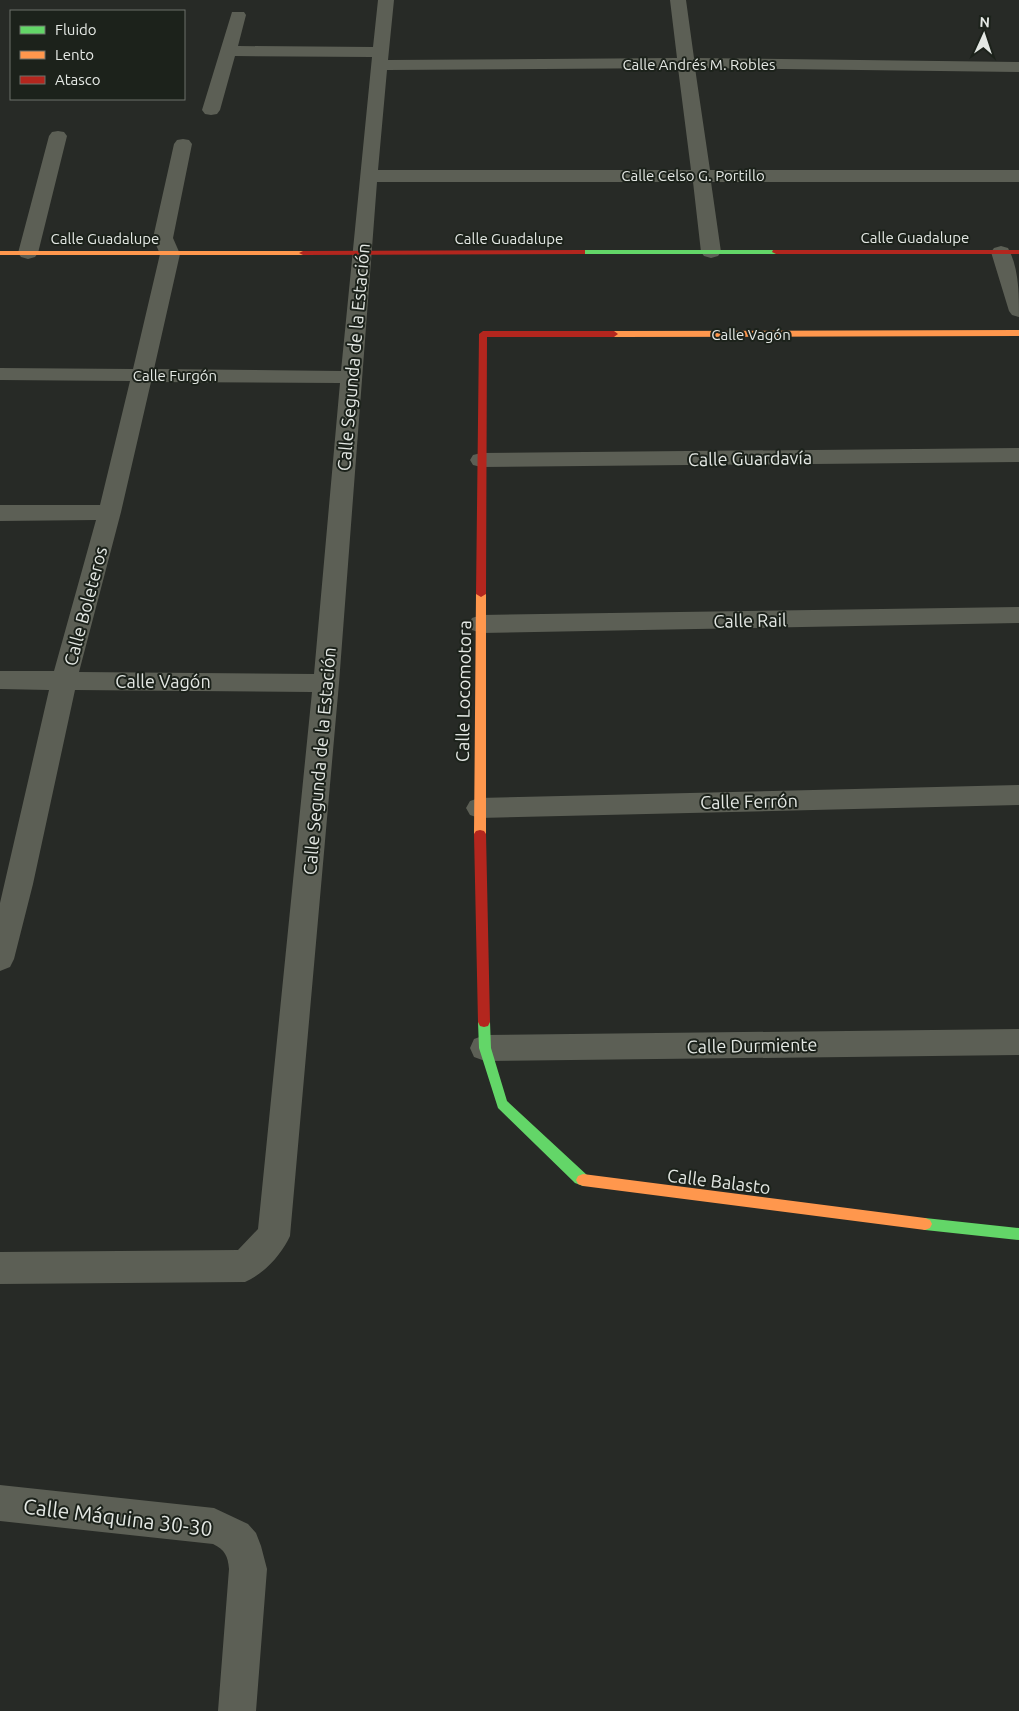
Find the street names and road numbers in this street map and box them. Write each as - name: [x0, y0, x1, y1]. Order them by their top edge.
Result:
- street label: Calle Andrés M. Robles: [622, 56, 776, 73]
- street label: Calle Celso G. Portillo: [621, 167, 765, 184]
- street label: Calle Guadalupe: [861, 229, 969, 246]
- street label: Calle Guadalupe: [51, 230, 159, 247]
- street label: Calle Guadalupe: [455, 230, 563, 247]
- street label: Calle Segunda de la Estación: [333, 242, 373, 472]
- street label: Calle Vagón: [711, 326, 791, 343]
- street label: Calle Furgón: [133, 367, 217, 384]
- street label: Calle Guardavía: [688, 447, 812, 469]
- street label: Calle Boleteros: [59, 544, 111, 668]
- street label: Calle Rail: [713, 609, 787, 631]
- street label: Calle Locomotora: [452, 620, 474, 762]
- street label: Calle Segunda de la Estación: [299, 646, 339, 876]
- street label: Calle Vagón: [115, 671, 211, 691]
- street label: Calle Ferrón: [700, 790, 798, 812]
- street label: Calle Durmiente: [686, 1034, 818, 1056]
- street label: Calle Balasto: [666, 1165, 772, 1197]
- street label: Calle Máquina 30-30: [22, 1493, 214, 1541]

